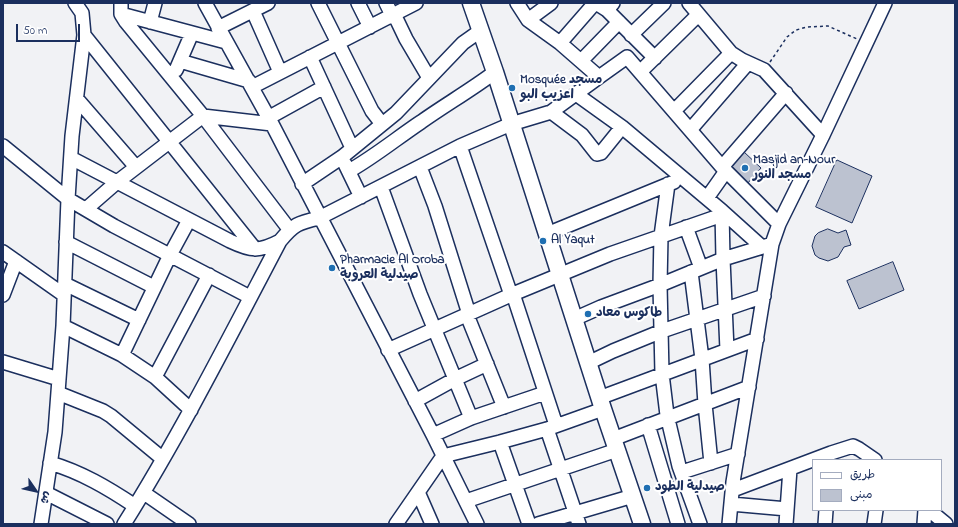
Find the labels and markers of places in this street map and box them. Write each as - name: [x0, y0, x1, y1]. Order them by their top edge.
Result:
- place label: Mosquée مسجد اعزيب البو: [520, 73, 602, 104]
- marker: Mosquée مسجد اعزيب البو: [507, 83, 517, 93]
- place label: Masjid an-Nour مسجد النور: [753, 153, 835, 184]
- marker: Masjid an-Nour مسجد النور: [740, 163, 750, 173]
- place label: Al Yaqut: [551, 233, 595, 249]
- marker: Al Yaqut: [538, 236, 548, 246]
- place label: Pharmacie Al Oroba صيدلية العروبة: [340, 253, 445, 284]
- marker: Pharmacie Al Oroba صيدلية العروبة: [327, 263, 337, 273]
- place label: طاكوس معاد: [596, 306, 662, 322]
- marker: طاكوس معاد: [583, 309, 593, 319]
- place label: صيدلية الطود: [655, 480, 725, 496]
- marker: صيدلية الطود: [642, 483, 652, 493]

